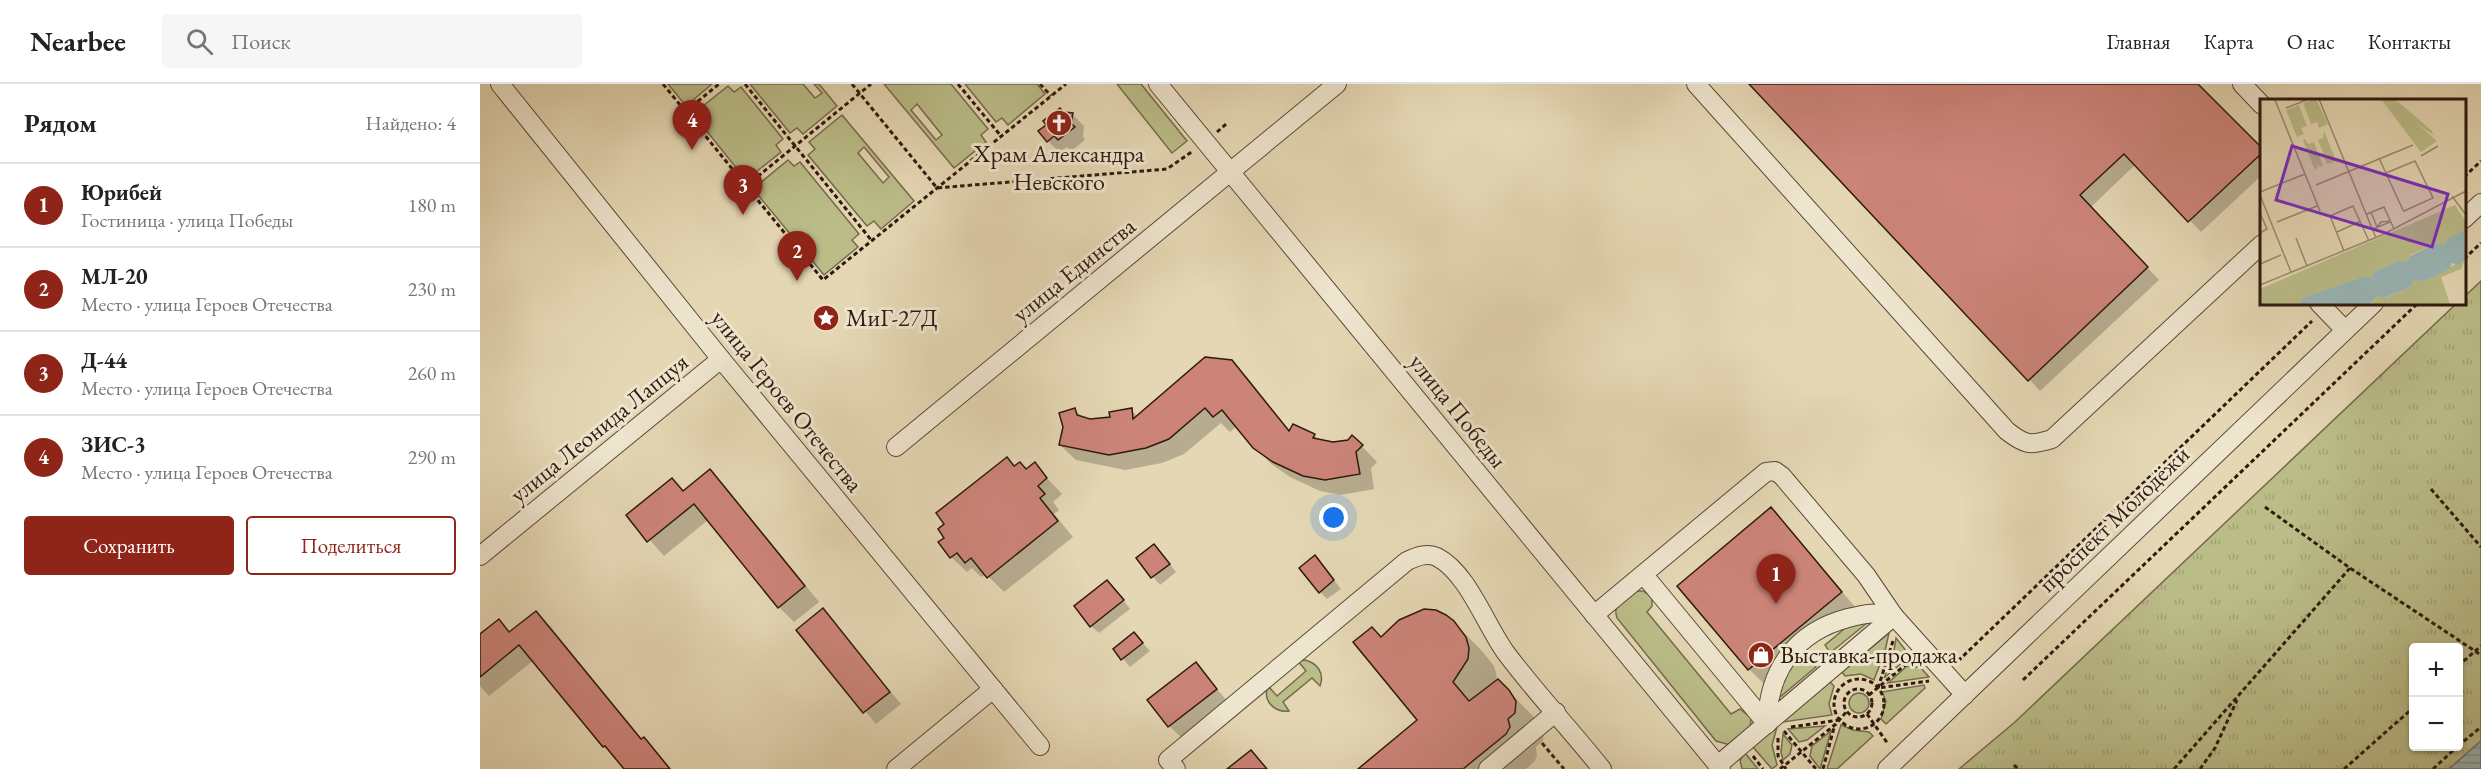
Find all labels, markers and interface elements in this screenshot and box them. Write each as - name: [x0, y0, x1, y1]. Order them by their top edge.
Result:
- search box: [162, 14, 582, 68]
- text: Nearbee: [30, 23, 126, 59]
- icon: search: [183, 25, 216, 58]
- text: Поиск: [231, 27, 291, 56]
- text: Главная: [2106, 28, 2170, 55]
- text: Карта: [2203, 28, 2254, 55]
- text: О нас: [2287, 28, 2335, 55]
- text: Контакты: [2368, 28, 2451, 55]
- inset map: [2260, 99, 2466, 304]
- pin: 4: [672, 100, 712, 150]
- text: Рядом: [24, 106, 97, 140]
- church icon: Храм Александра Невского: [1044, 108, 1074, 138]
- text: Найдено: 4: [365, 110, 456, 136]
- place label: Храм Александра Невского: [973, 138, 1145, 197]
- pin: 3: [724, 166, 762, 215]
- text: Юрибей: [81, 178, 162, 207]
- text: 1: [38, 192, 49, 218]
- text: 180 m: [408, 192, 456, 218]
- text: Гостиница · улица Победы: [81, 207, 293, 233]
- street label: улица Единства: [1006, 210, 1142, 329]
- pin: 2: [778, 232, 816, 281]
- text: МЛ-20: [81, 262, 148, 291]
- text: 2: [38, 276, 49, 302]
- text: 230 m: [408, 276, 456, 302]
- text: Место · улица Героев Отечества: [81, 291, 333, 317]
- place label: МиГ-27Д: [846, 302, 938, 333]
- street label: улица Героев Отечества: [704, 303, 871, 499]
- place icon: МиГ-27Д: [811, 303, 841, 333]
- text: Д-44: [81, 346, 127, 375]
- street label: улица Леонида Лапцуя: [503, 346, 694, 509]
- street label: улица Победы: [1403, 347, 1514, 475]
- text: 3: [38, 360, 49, 386]
- text: 260 m: [408, 360, 456, 386]
- text: Место · улица Героев Отечества: [81, 375, 333, 401]
- text: ЗИС-3: [81, 430, 146, 459]
- street label: проспект Молодёжи: [2032, 438, 2196, 599]
- text: 4: [38, 444, 49, 470]
- text: 290 m: [408, 444, 456, 470]
- text: Место · улица Героев Отечества: [81, 459, 333, 485]
- your location: [1319, 503, 1348, 532]
- button: Сохранить: [24, 516, 234, 575]
- button: Поделиться: [246, 516, 456, 575]
- pin: 1: [1756, 554, 1796, 604]
- place label: Выставка-продажа: [1780, 639, 1958, 670]
- shop icon: Выставка-продажа: [1746, 640, 1776, 670]
- map controls: [2409, 643, 2463, 751]
- button: +: [2409, 643, 2463, 697]
- button: −: [2409, 697, 2463, 751]

